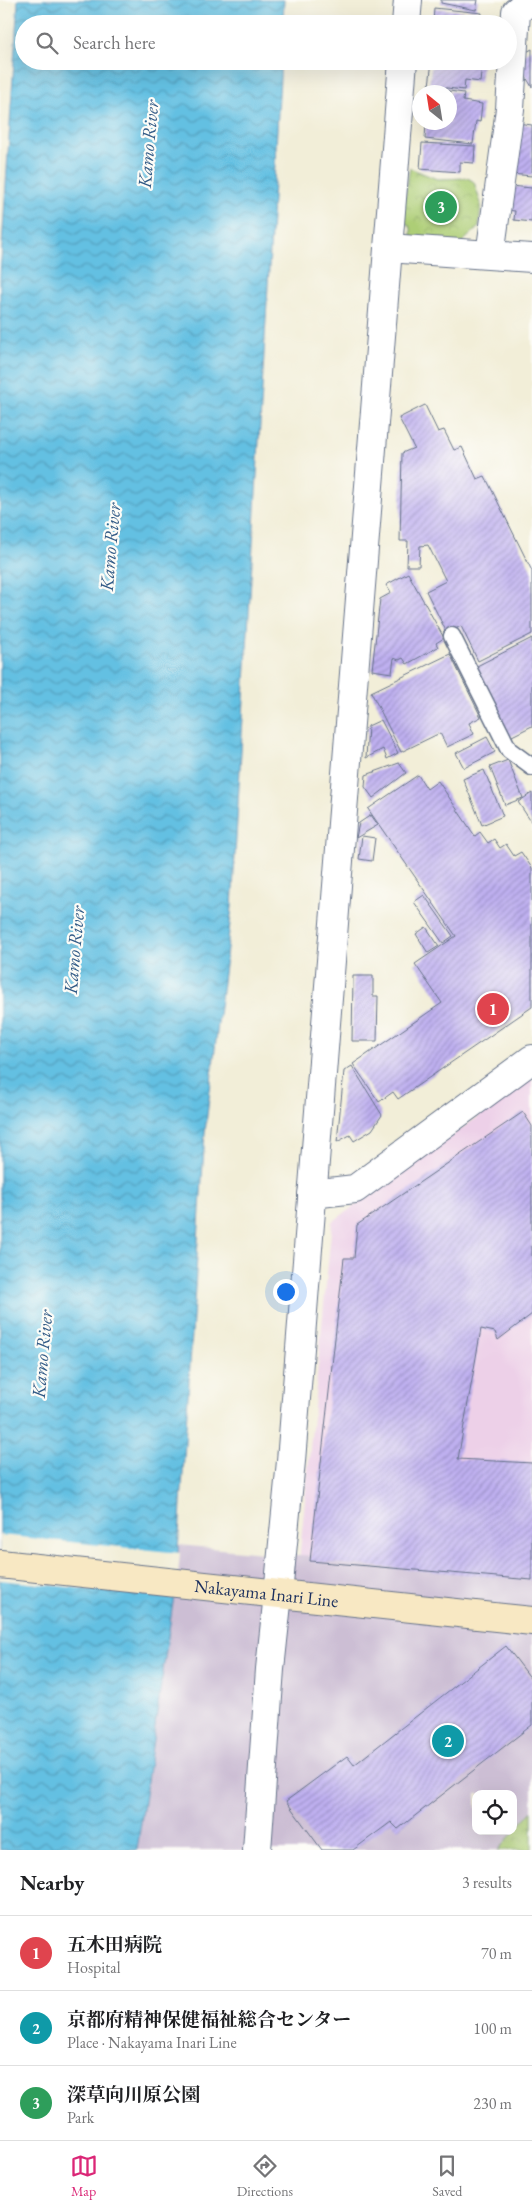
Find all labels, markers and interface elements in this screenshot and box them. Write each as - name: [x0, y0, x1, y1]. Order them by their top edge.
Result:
- search box: [15, 15, 517, 70]
- icon: search: [33, 29, 61, 57]
- text: Search here: [73, 30, 155, 55]
- north arrow: [412, 85, 457, 130]
- water label: Kamo River: [132, 98, 164, 190]
- pin: 3: [425, 188, 457, 226]
- water label: Kamo River: [94, 501, 126, 593]
- water label: Kamo River: [58, 904, 90, 996]
- pin: 1: [477, 990, 509, 1028]
- your location: [273, 1279, 299, 1305]
- water label: Kamo River: [26, 1308, 58, 1400]
- street label: Nakayama Inari Line: [193, 1573, 340, 1612]
- pin: 2: [432, 1722, 464, 1760]
- map controls: [472, 1790, 517, 1835]
- button: locate: [472, 1790, 517, 1835]
- text: Nearby: [20, 1869, 84, 1896]
- text: 3 results: [462, 1872, 512, 1893]
- text: 五木田病院: [67, 1932, 162, 1957]
- text: 1: [32, 1943, 40, 1964]
- text: 70 m: [481, 1943, 512, 1964]
- text: Hospital: [67, 1957, 121, 1978]
- text: 京都府精神保健福祉総合センター: [67, 2007, 351, 2032]
- text: 2: [32, 2018, 40, 2039]
- text: 100 m: [473, 2018, 512, 2039]
- text: Place · Nakayama Inari Line: [67, 2032, 237, 2053]
- text: 深草向川原公園: [67, 2082, 200, 2107]
- text: 3: [32, 2093, 40, 2114]
- text: 230 m: [473, 2093, 512, 2114]
- text: Park: [67, 2107, 94, 2128]
- tab: Map: [70, 2152, 98, 2200]
- tab: Directions: [237, 2152, 293, 2200]
- tab: Saved: [432, 2152, 462, 2200]

